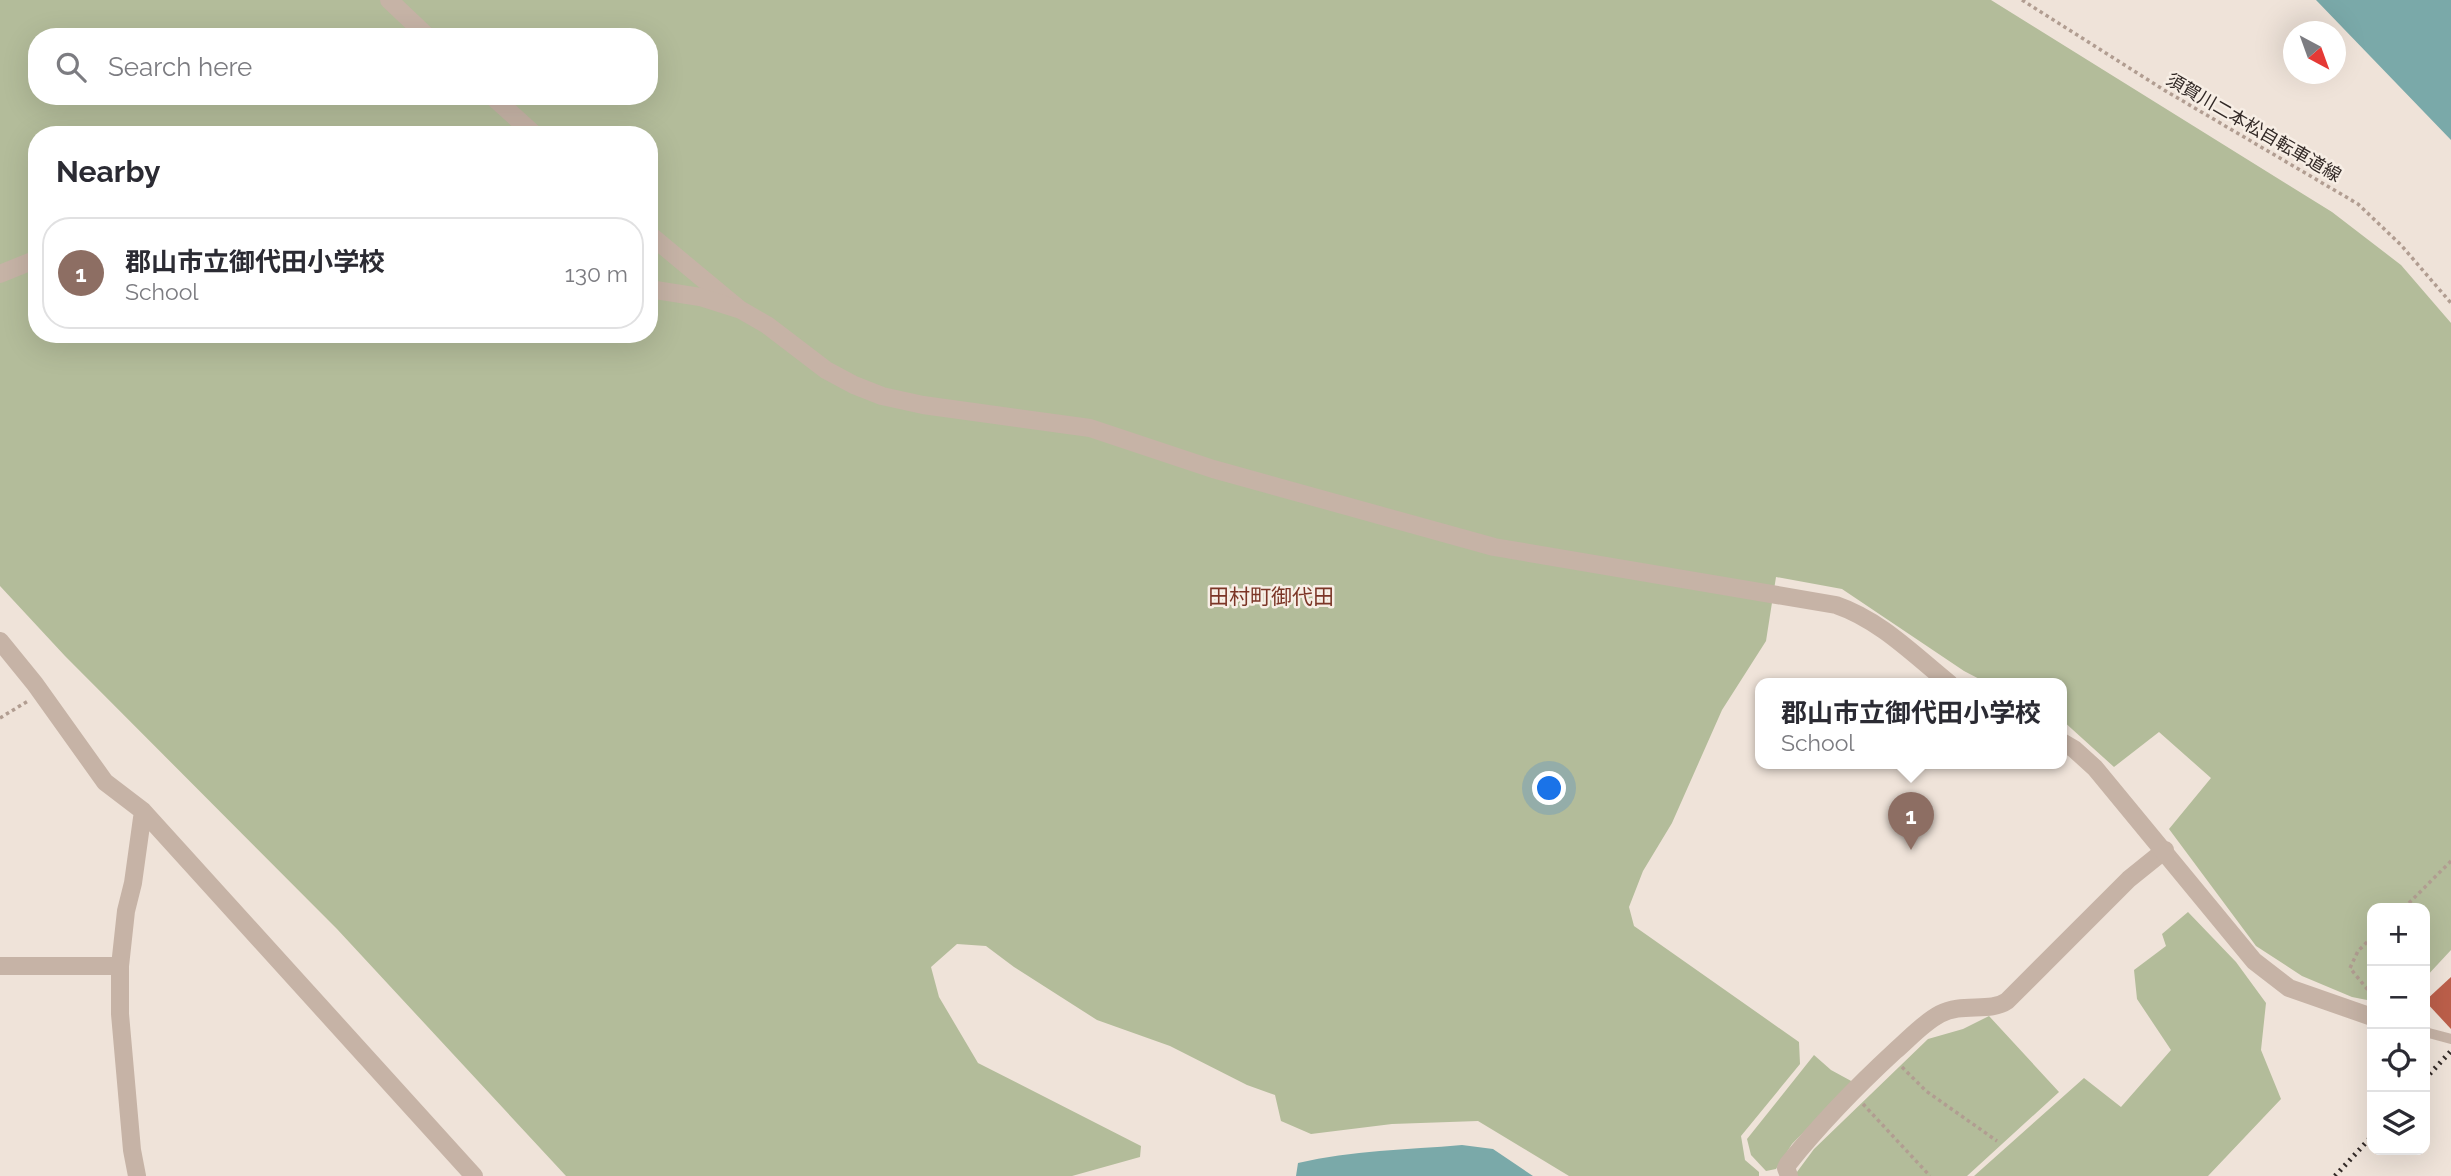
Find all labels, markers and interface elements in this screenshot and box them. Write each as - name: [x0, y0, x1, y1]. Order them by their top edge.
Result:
- north arrow: [2283, 21, 2346, 84]
- search box: [28, 28, 658, 105]
- icon: search: [52, 48, 90, 86]
- text: Search here: [108, 52, 252, 82]
- street label: 須賀川二本松自転車道線: [2163, 68, 2345, 186]
- text: Nearby: [56, 154, 160, 189]
- text: 郡山市立御代田小学校: [125, 247, 385, 277]
- text: 1: [75, 260, 87, 287]
- text: 130 m: [565, 260, 628, 287]
- text: School: [125, 278, 199, 305]
- district label: 田村町御代田: [1208, 584, 1334, 609]
- popup: [1755, 678, 2067, 769]
- text: 郡山市立御代田小学校: [1781, 698, 2041, 728]
- text: School: [1781, 729, 1855, 756]
- your location: [1532, 771, 1566, 805]
- pin: 1: [1888, 792, 1934, 850]
- map controls: [2367, 903, 2430, 1155]
- button: +: [2367, 903, 2430, 966]
- button: −: [2367, 966, 2430, 1029]
- button: locate: [2367, 1029, 2430, 1092]
- button: layers: [2367, 1092, 2430, 1155]

